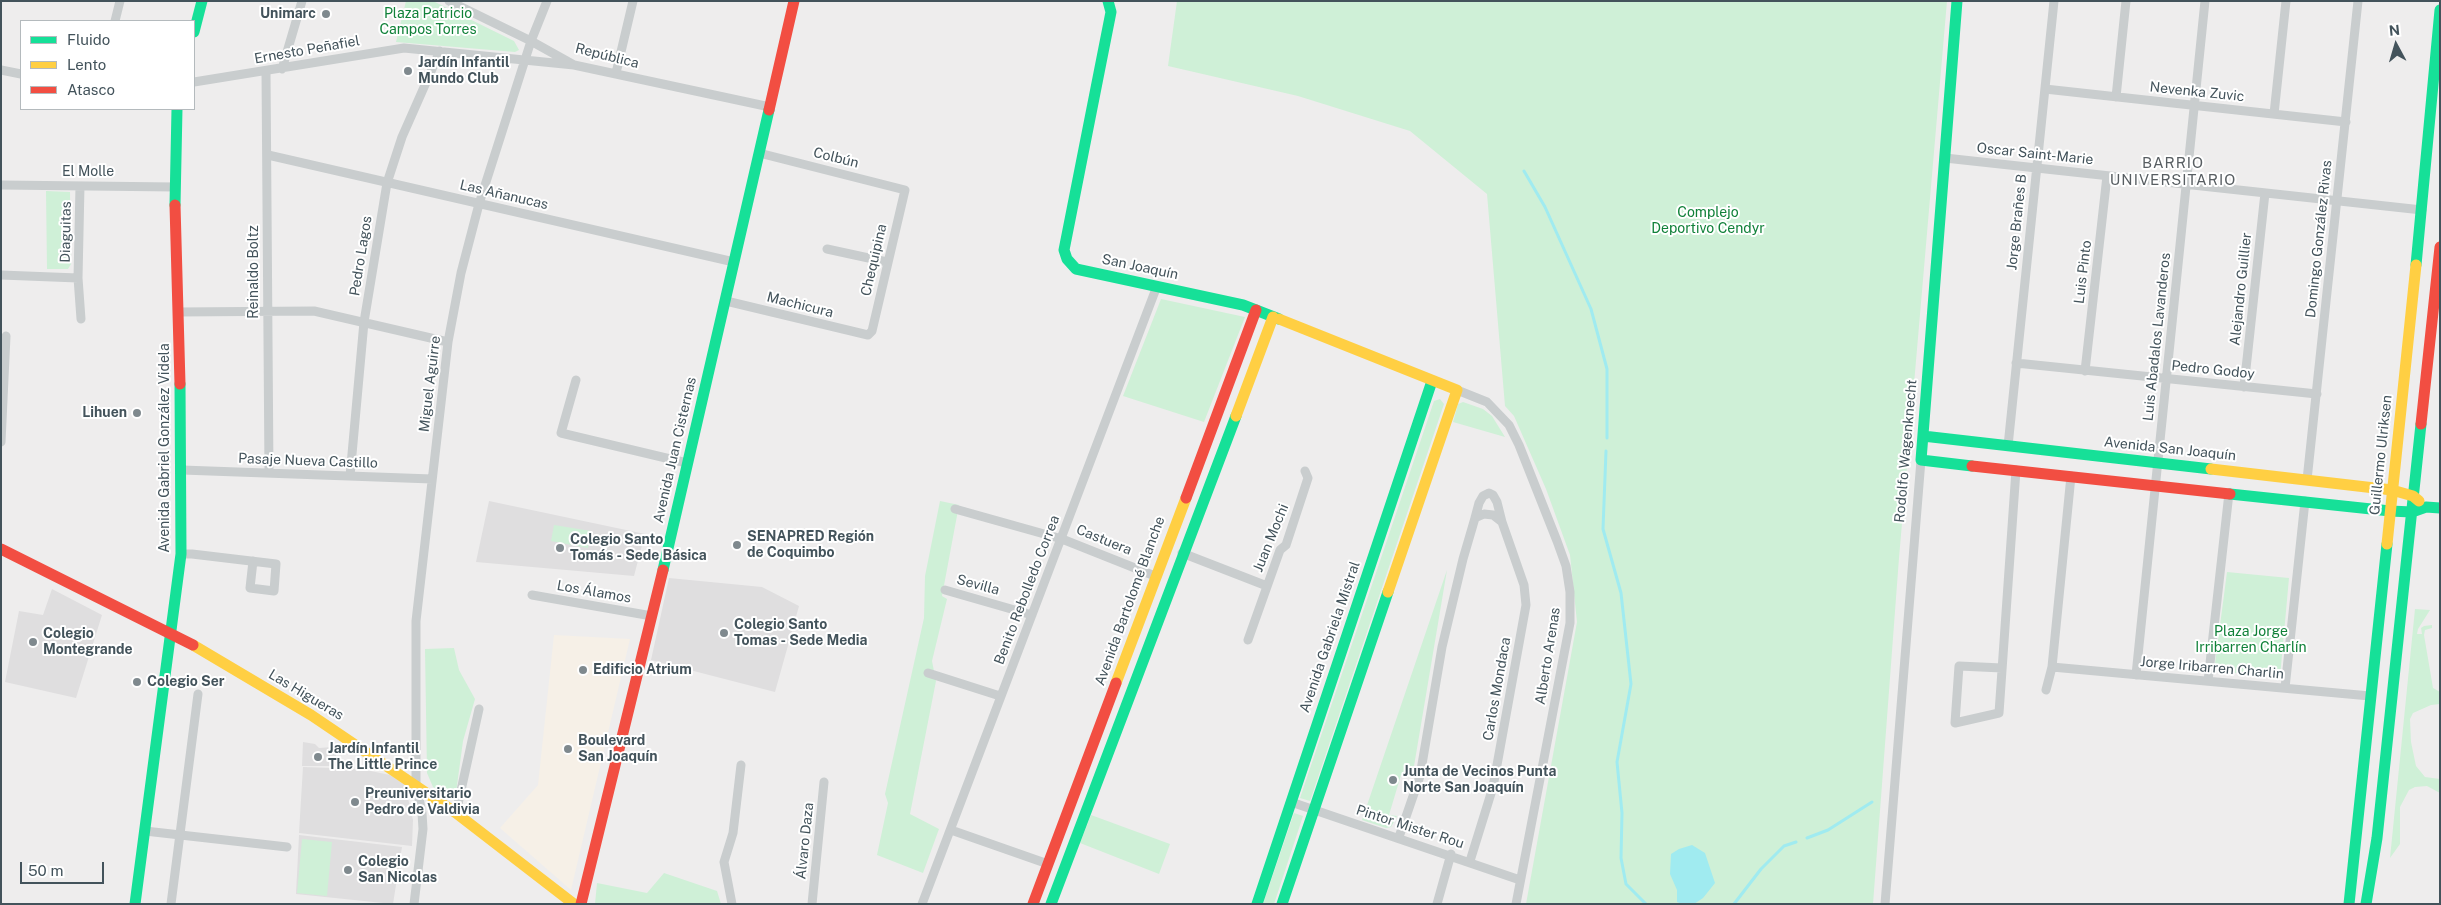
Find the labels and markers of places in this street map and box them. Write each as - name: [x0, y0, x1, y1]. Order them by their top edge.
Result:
- place label: Unimarc: [260, 6, 316, 22]
- marker: Unimarc: [320, 8, 332, 20]
- place label: Jardín Infantil Mundo Club: [418, 55, 509, 88]
- marker: Jardín Infantil Mundo Club: [402, 65, 414, 77]
- place label: Lihuen: [82, 405, 127, 421]
- marker: Lihuen: [131, 407, 143, 419]
- place label: SENAPRED Región de Coquimbo: [747, 529, 874, 562]
- place label: Colegio Santo Tomás - Sede Básica: [570, 532, 707, 564]
- marker: SENAPRED Región de Coquimbo: [731, 539, 743, 551]
- marker: Colegio Santo Tomás - Sede Básica: [554, 542, 566, 554]
- place label: Colegio Santo Tomas - Sede Media: [734, 617, 868, 650]
- place label: Colegio Montegrande: [43, 626, 133, 658]
- marker: Colegio Santo Tomas - Sede Media: [718, 627, 730, 639]
- marker: Colegio Montegrande: [27, 636, 39, 648]
- place label: Edificio Atrium: [593, 662, 692, 678]
- marker: Edificio Atrium: [577, 664, 589, 676]
- place label: Colegio Ser: [147, 674, 224, 690]
- marker: Colegio Ser: [131, 676, 143, 688]
- place label: Boulevard San Joaquín: [578, 733, 657, 766]
- place label: Jardín Infantil The Little Prince: [328, 741, 437, 774]
- marker: Boulevard San Joaquín: [562, 743, 574, 755]
- marker: Jardín Infantil The Little Prince: [312, 751, 324, 763]
- place label: Junta de Vecinos Punta Norte San Joaquín: [1403, 764, 1556, 796]
- marker: Junta de Vecinos Punta Norte San Joaquín: [1387, 774, 1399, 786]
- place label: Preuniversitario Pedro de Valdivia: [365, 786, 480, 819]
- marker: Preuniversitario Pedro de Valdivia: [349, 796, 361, 808]
- place label: Colegio San Nicolas: [358, 854, 437, 886]
- marker: Colegio San Nicolas: [342, 864, 354, 876]

